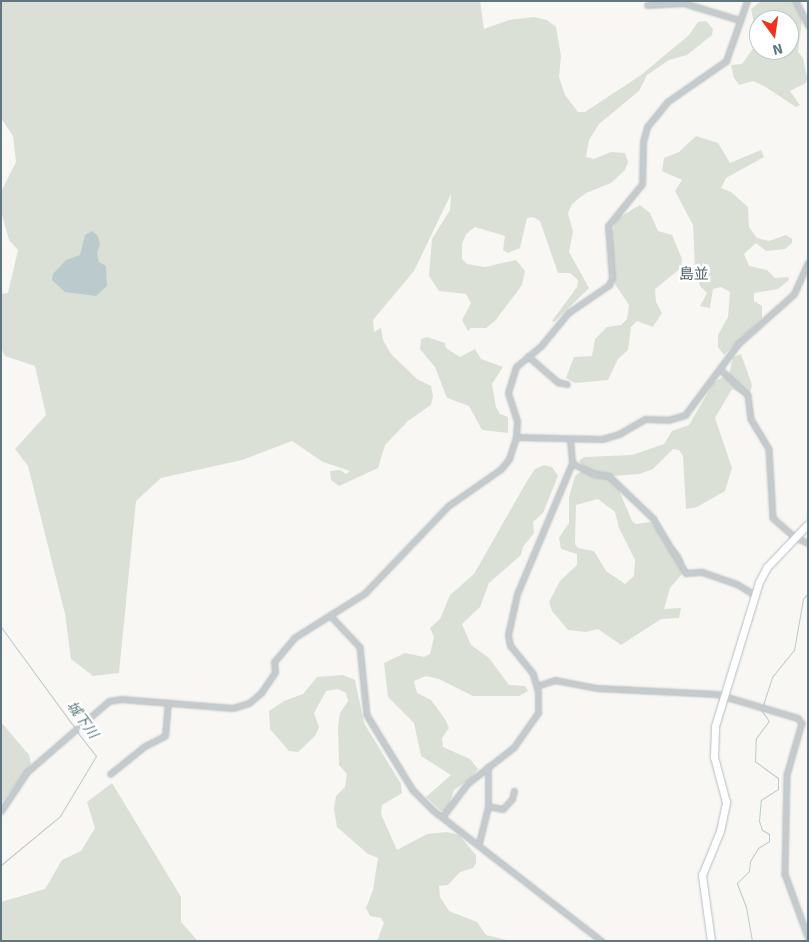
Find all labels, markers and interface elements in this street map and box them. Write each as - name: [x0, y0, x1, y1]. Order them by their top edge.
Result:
- north arrow: [749, 10, 799, 60]
- text: N: [771, 40, 784, 58]
- district label: 島並: [679, 266, 709, 284]
- water label: 城下川: [63, 698, 101, 742]

